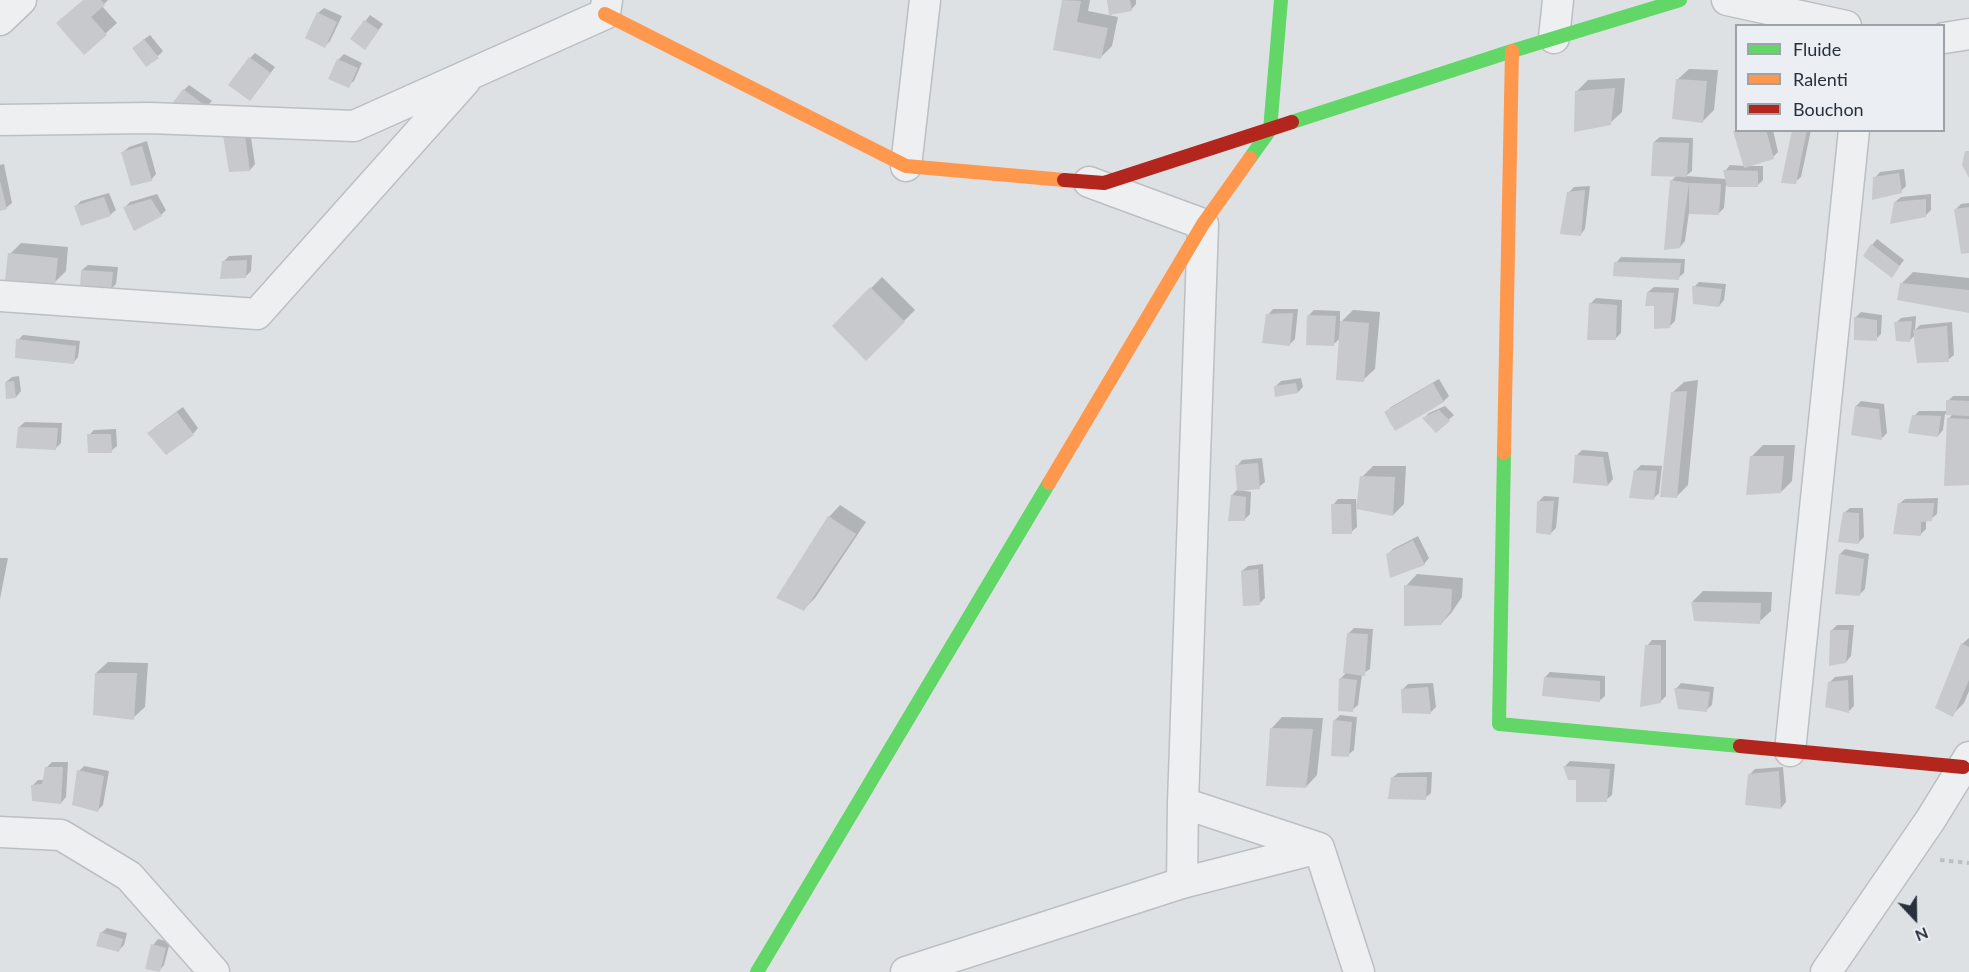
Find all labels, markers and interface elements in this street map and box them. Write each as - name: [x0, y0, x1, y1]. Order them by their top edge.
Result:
- legend: [1735, 24, 1945, 132]
- text: Fluide: [1793, 38, 1841, 60]
- text: Ralenti: [1793, 68, 1848, 90]
- text: Bouchon: [1793, 98, 1864, 120]
- north arrow: [1885, 888, 1945, 948]
- text: N: [1913, 924, 1931, 946]

